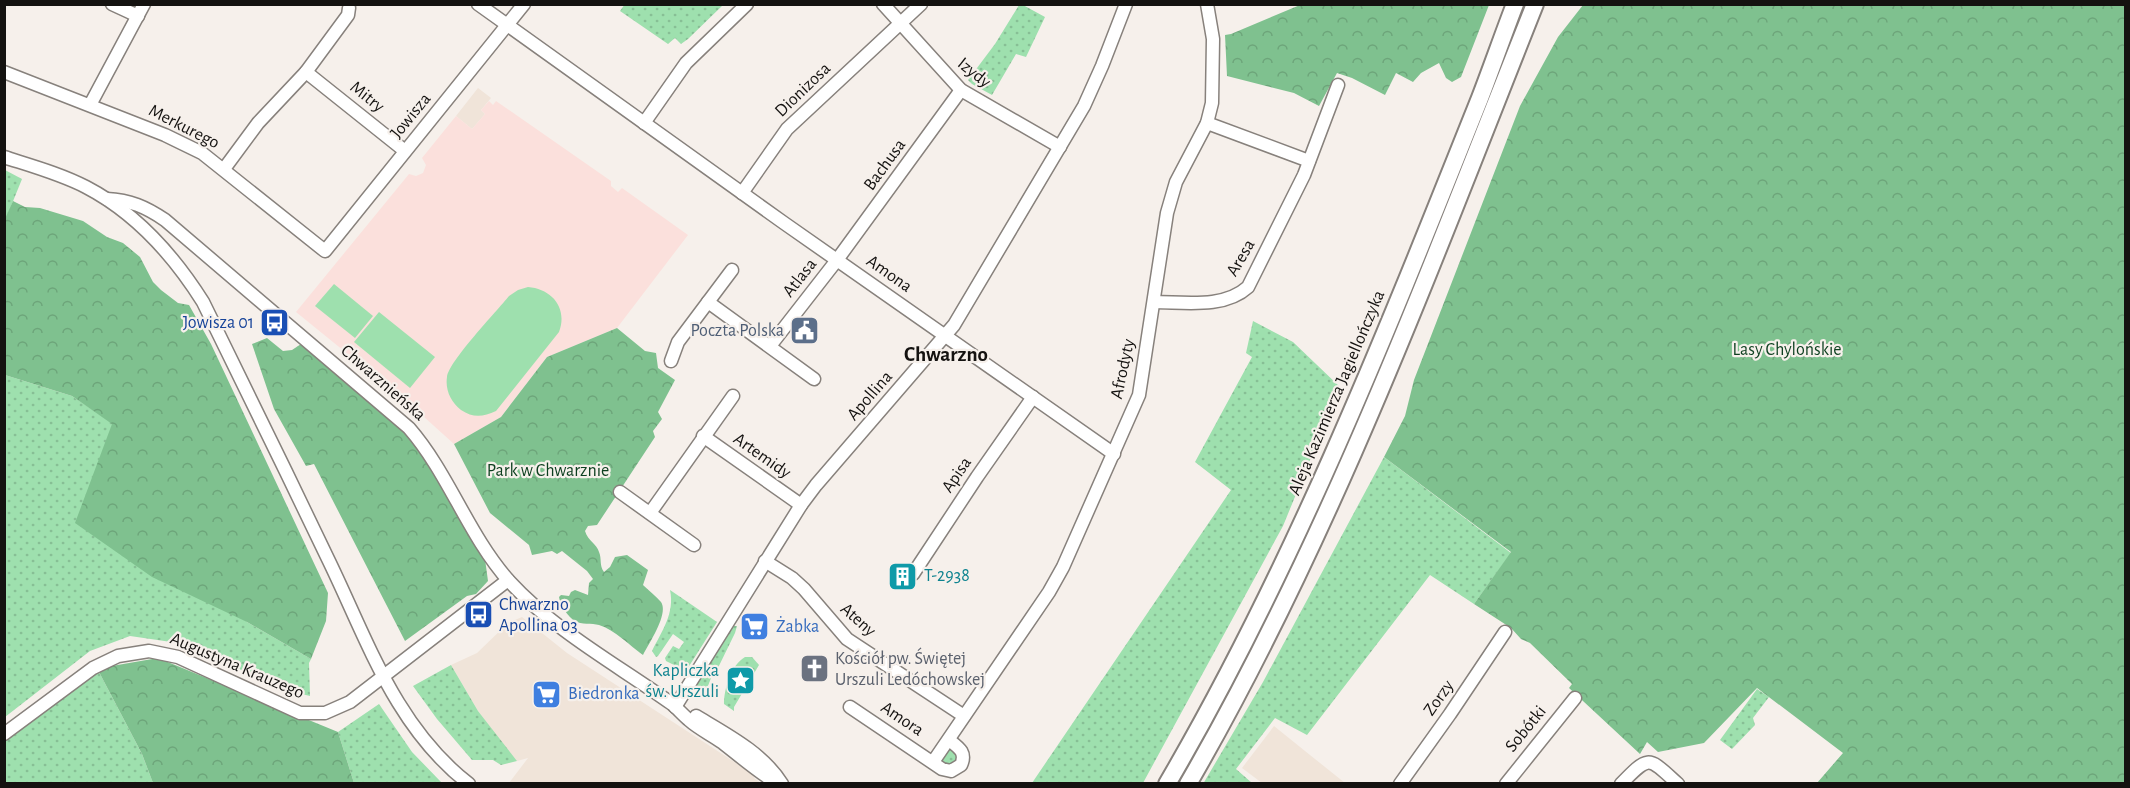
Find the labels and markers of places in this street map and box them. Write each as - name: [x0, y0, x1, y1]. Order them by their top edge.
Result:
- bus stop icon: Jowisza 01: [259, 307, 291, 339]
- place label: Jowisza 01: [183, 314, 254, 332]
- public building icon: Poczta Polska: [789, 315, 821, 347]
- place label: Poczta Polska: [690, 322, 784, 340]
- building icon: T-2938: [887, 560, 919, 592]
- place label: T-2938: [924, 567, 970, 585]
- place label: Chwarzno Apollina 03: [499, 596, 578, 635]
- bus stop icon: Chwarzno Apollina 03: [462, 599, 494, 631]
- supermarket icon: Żabka: [739, 611, 771, 643]
- place label: Żabka: [776, 616, 819, 636]
- place label: Kościół pw. Świętej Urszuli Ledóchowskej: [835, 647, 985, 689]
- church icon: Kościół pw. Świętej Urszuli Ledóchowskej: [798, 653, 830, 685]
- place label: Kapliczka św. Urszuli: [646, 662, 719, 701]
- place icon: Kapliczka św. Urszuli: [724, 665, 756, 697]
- supermarket icon: Biedronka: [531, 678, 563, 710]
- place label: Biedronka: [568, 685, 640, 703]

